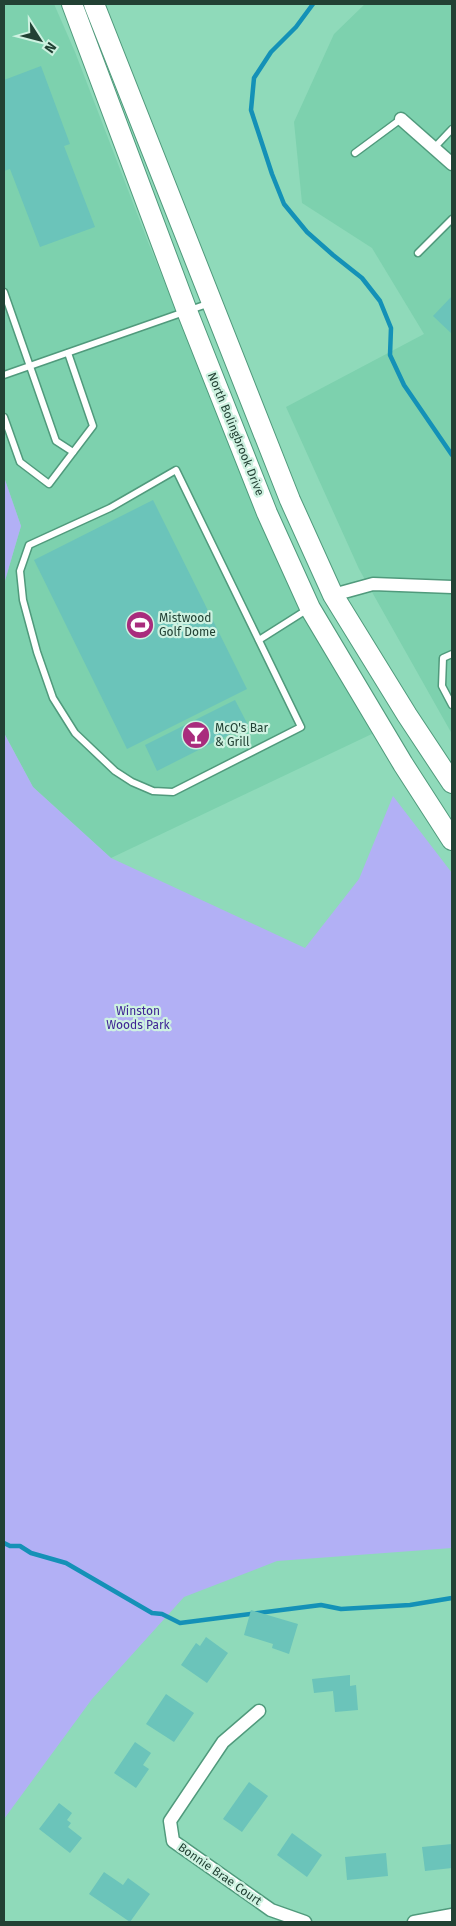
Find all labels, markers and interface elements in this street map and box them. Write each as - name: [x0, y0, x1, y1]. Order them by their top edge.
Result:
- north arrow: [15, 15, 65, 65]
- text: N: [41, 39, 60, 56]
- street label: North Bolingbrook Drive: [205, 370, 267, 498]
- sports icon: Mistwood Golf Dome: [125, 610, 155, 640]
- place label: Mistwood Golf Dome: [159, 611, 216, 639]
- bar icon: McQ's Bar & Grill: [181, 720, 211, 750]
- place label: McQ's Bar & Grill: [215, 721, 268, 749]
- park label: Winston Woods Park: [106, 1004, 171, 1032]
- street label: Bonnie Brae Court: [176, 1840, 265, 1908]

